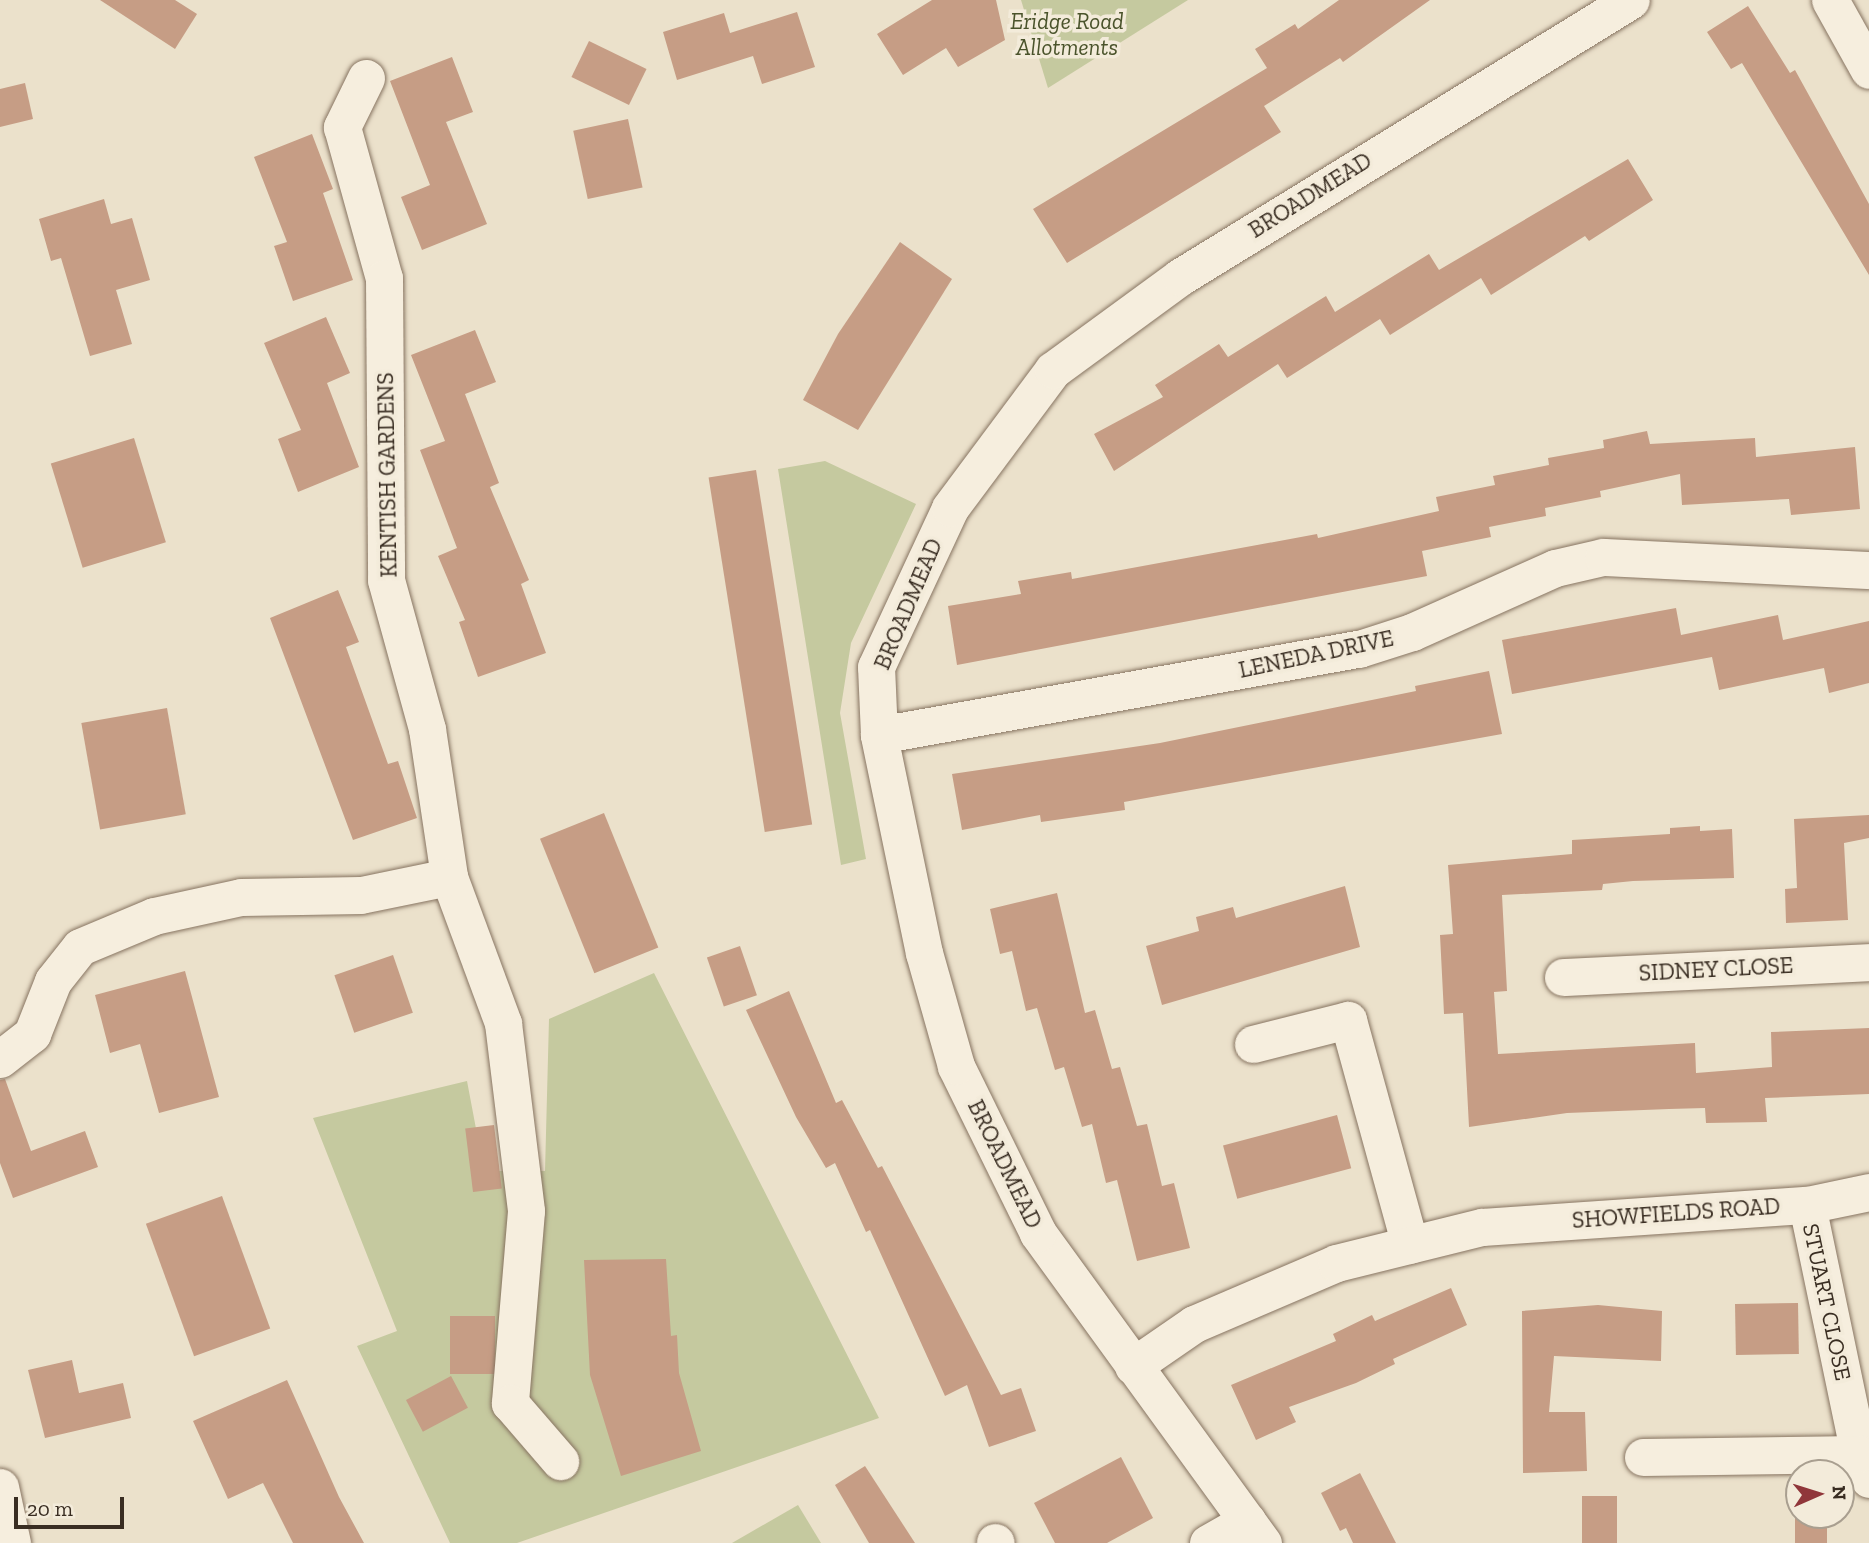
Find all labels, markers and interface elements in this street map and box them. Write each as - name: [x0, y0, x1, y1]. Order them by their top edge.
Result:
- park label: Eridge Road Allotments: [1010, 7, 1124, 61]
- street label: BROADMEAD: [1243, 146, 1377, 244]
- street label: KENTISH GARDENS: [371, 372, 403, 578]
- street label: BROADMEAD: [868, 534, 948, 674]
- street label: LENEDA DRIVE: [1236, 624, 1396, 684]
- street label: SIDNEY CLOSE: [1638, 951, 1794, 987]
- street label: BROADMEAD: [962, 1095, 1048, 1233]
- street label: SHOWFIELDS ROAD: [1571, 1192, 1781, 1234]
- street label: STUART CLOSE: [1797, 1221, 1857, 1383]
- north arrow: [1785, 1459, 1855, 1529]
- scale bar: [18, 1484, 128, 1528]
- text: N: [1828, 1485, 1851, 1501]
- text: 20 m: [27, 1496, 73, 1521]

